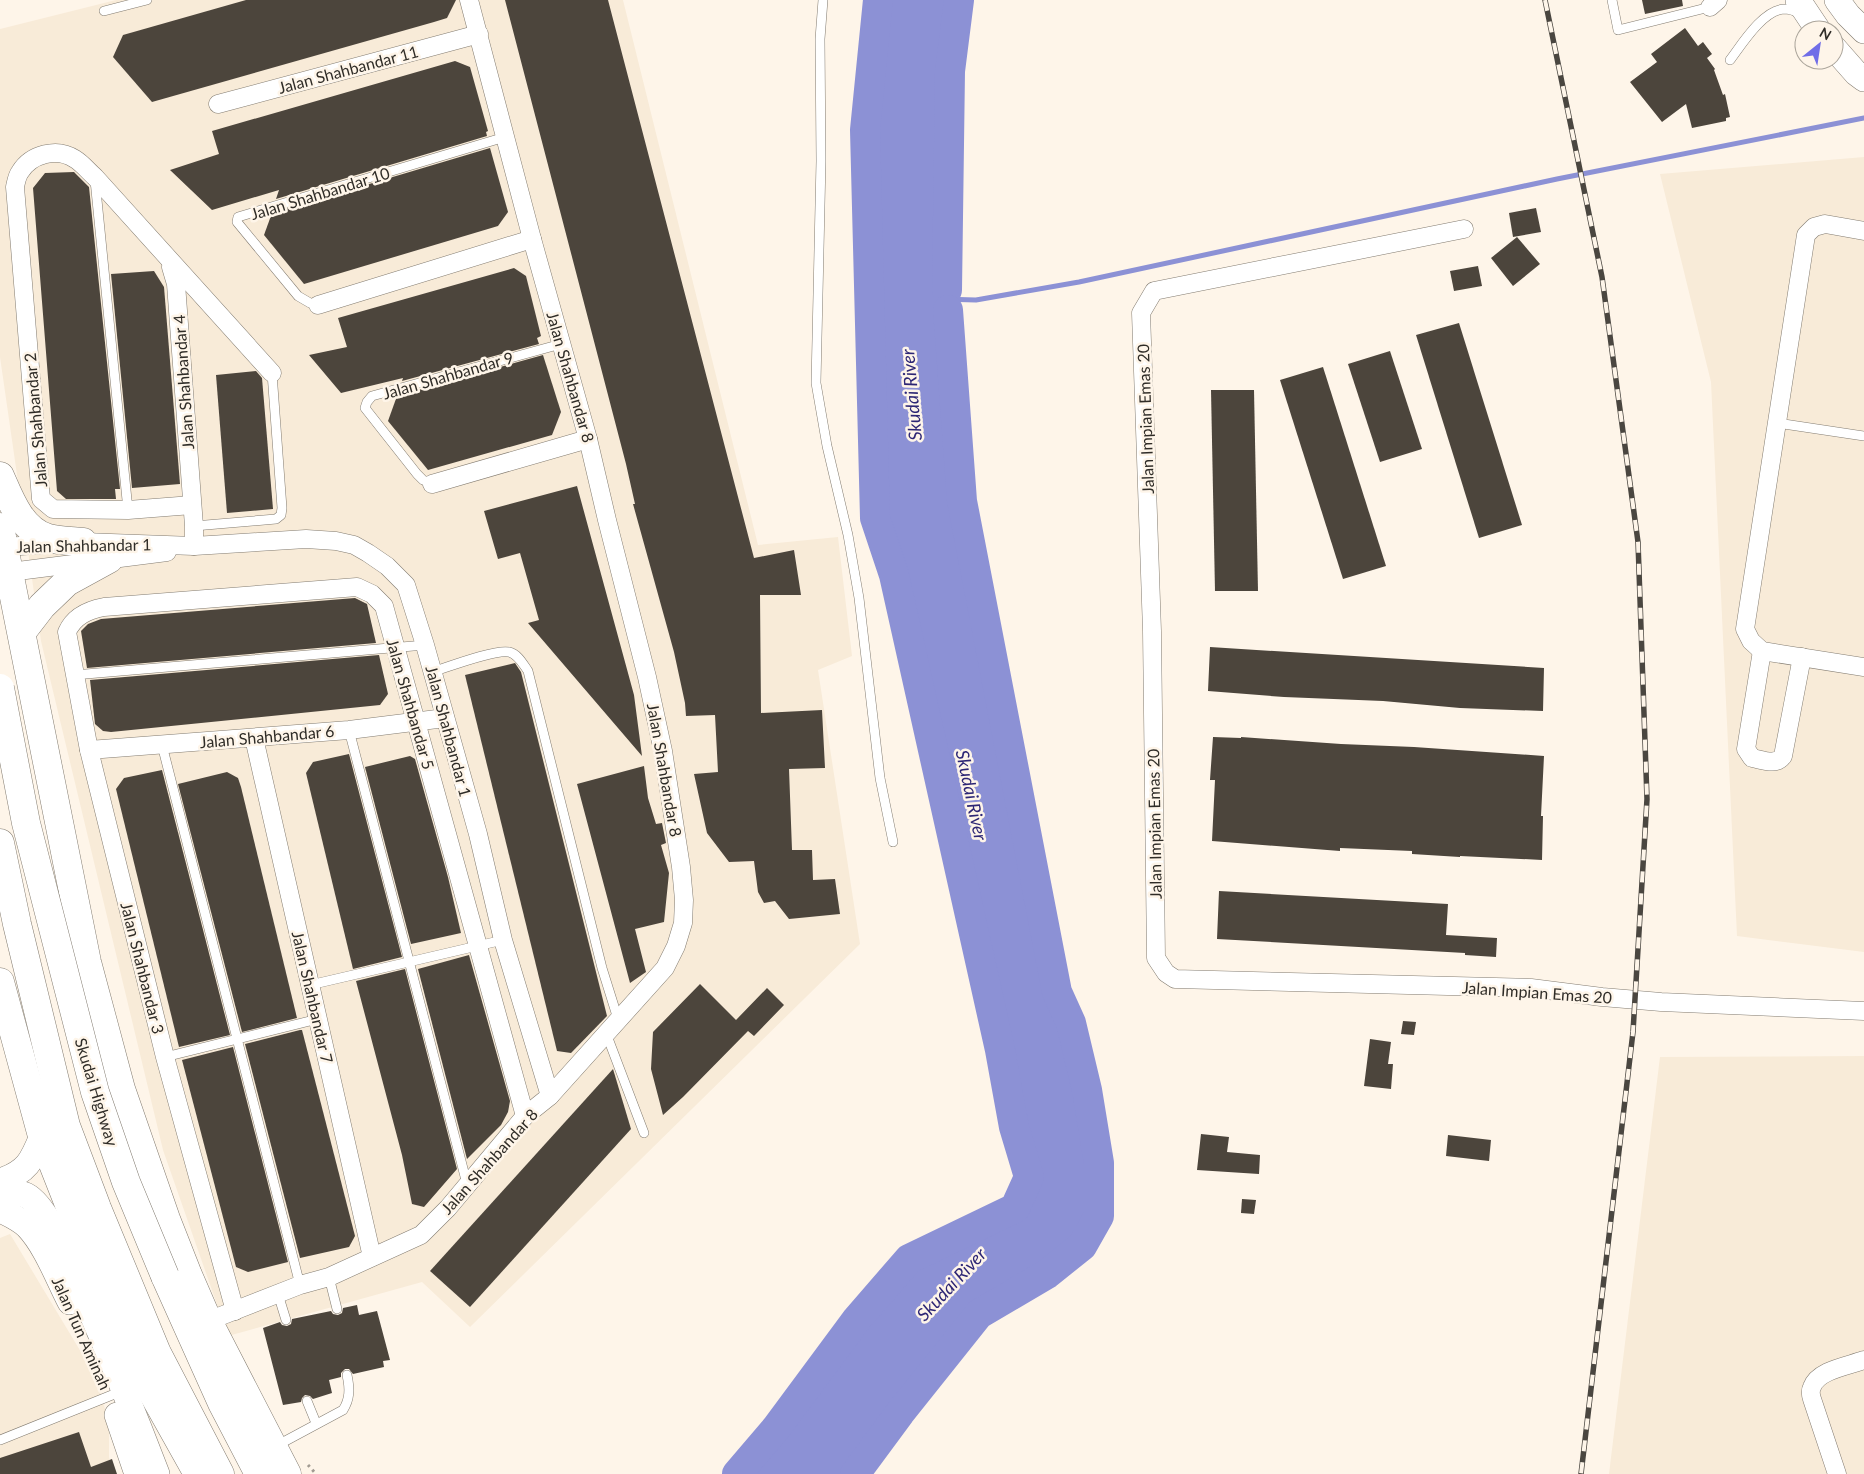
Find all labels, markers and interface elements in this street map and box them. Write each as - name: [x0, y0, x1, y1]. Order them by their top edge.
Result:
- north arrow: [1794, 20, 1844, 70]
- text: N: [1817, 23, 1835, 43]
- street label: Jalan Shahbandar 11: [276, 41, 420, 97]
- street label: Jalan Shahbandar 10: [248, 163, 392, 223]
- street label: Jalan Shahbandar 8: [543, 309, 599, 445]
- street label: Jalan Shahbandar 4: [169, 314, 197, 450]
- street label: Jalan Impian Emas 20: [1133, 344, 1157, 494]
- street label: Jalan Shahbandar 9: [380, 347, 516, 403]
- water label: Skudai River: [896, 347, 926, 442]
- street label: Jalan Shahbandar 2: [20, 352, 50, 488]
- street label: Jalan Shahbandar 1: [16, 534, 152, 556]
- street label: Jalan Shahbandar 5: [383, 636, 439, 772]
- street label: Jalan Shahbandar 1: [422, 663, 476, 799]
- street label: Jalan Shahbandar 8: [644, 702, 686, 838]
- street label: Jalan Shahbandar 6: [199, 721, 335, 751]
- water label: Skudai River: [952, 748, 992, 843]
- street label: Jalan Impian Emas 20: [1143, 749, 1165, 899]
- street label: Jalan Shahbandar 3: [117, 900, 169, 1036]
- street label: Jalan Shahbandar 7: [289, 929, 337, 1065]
- street label: Jalan Impian Emas 20: [1461, 977, 1613, 1007]
- street label: Skudai Highway: [72, 1036, 123, 1149]
- street label: Jalan Shahbandar 8: [437, 1104, 541, 1218]
- water label: Skudai River: [912, 1242, 991, 1325]
- street label: Jalan Tun Aminah: [49, 1274, 115, 1392]

